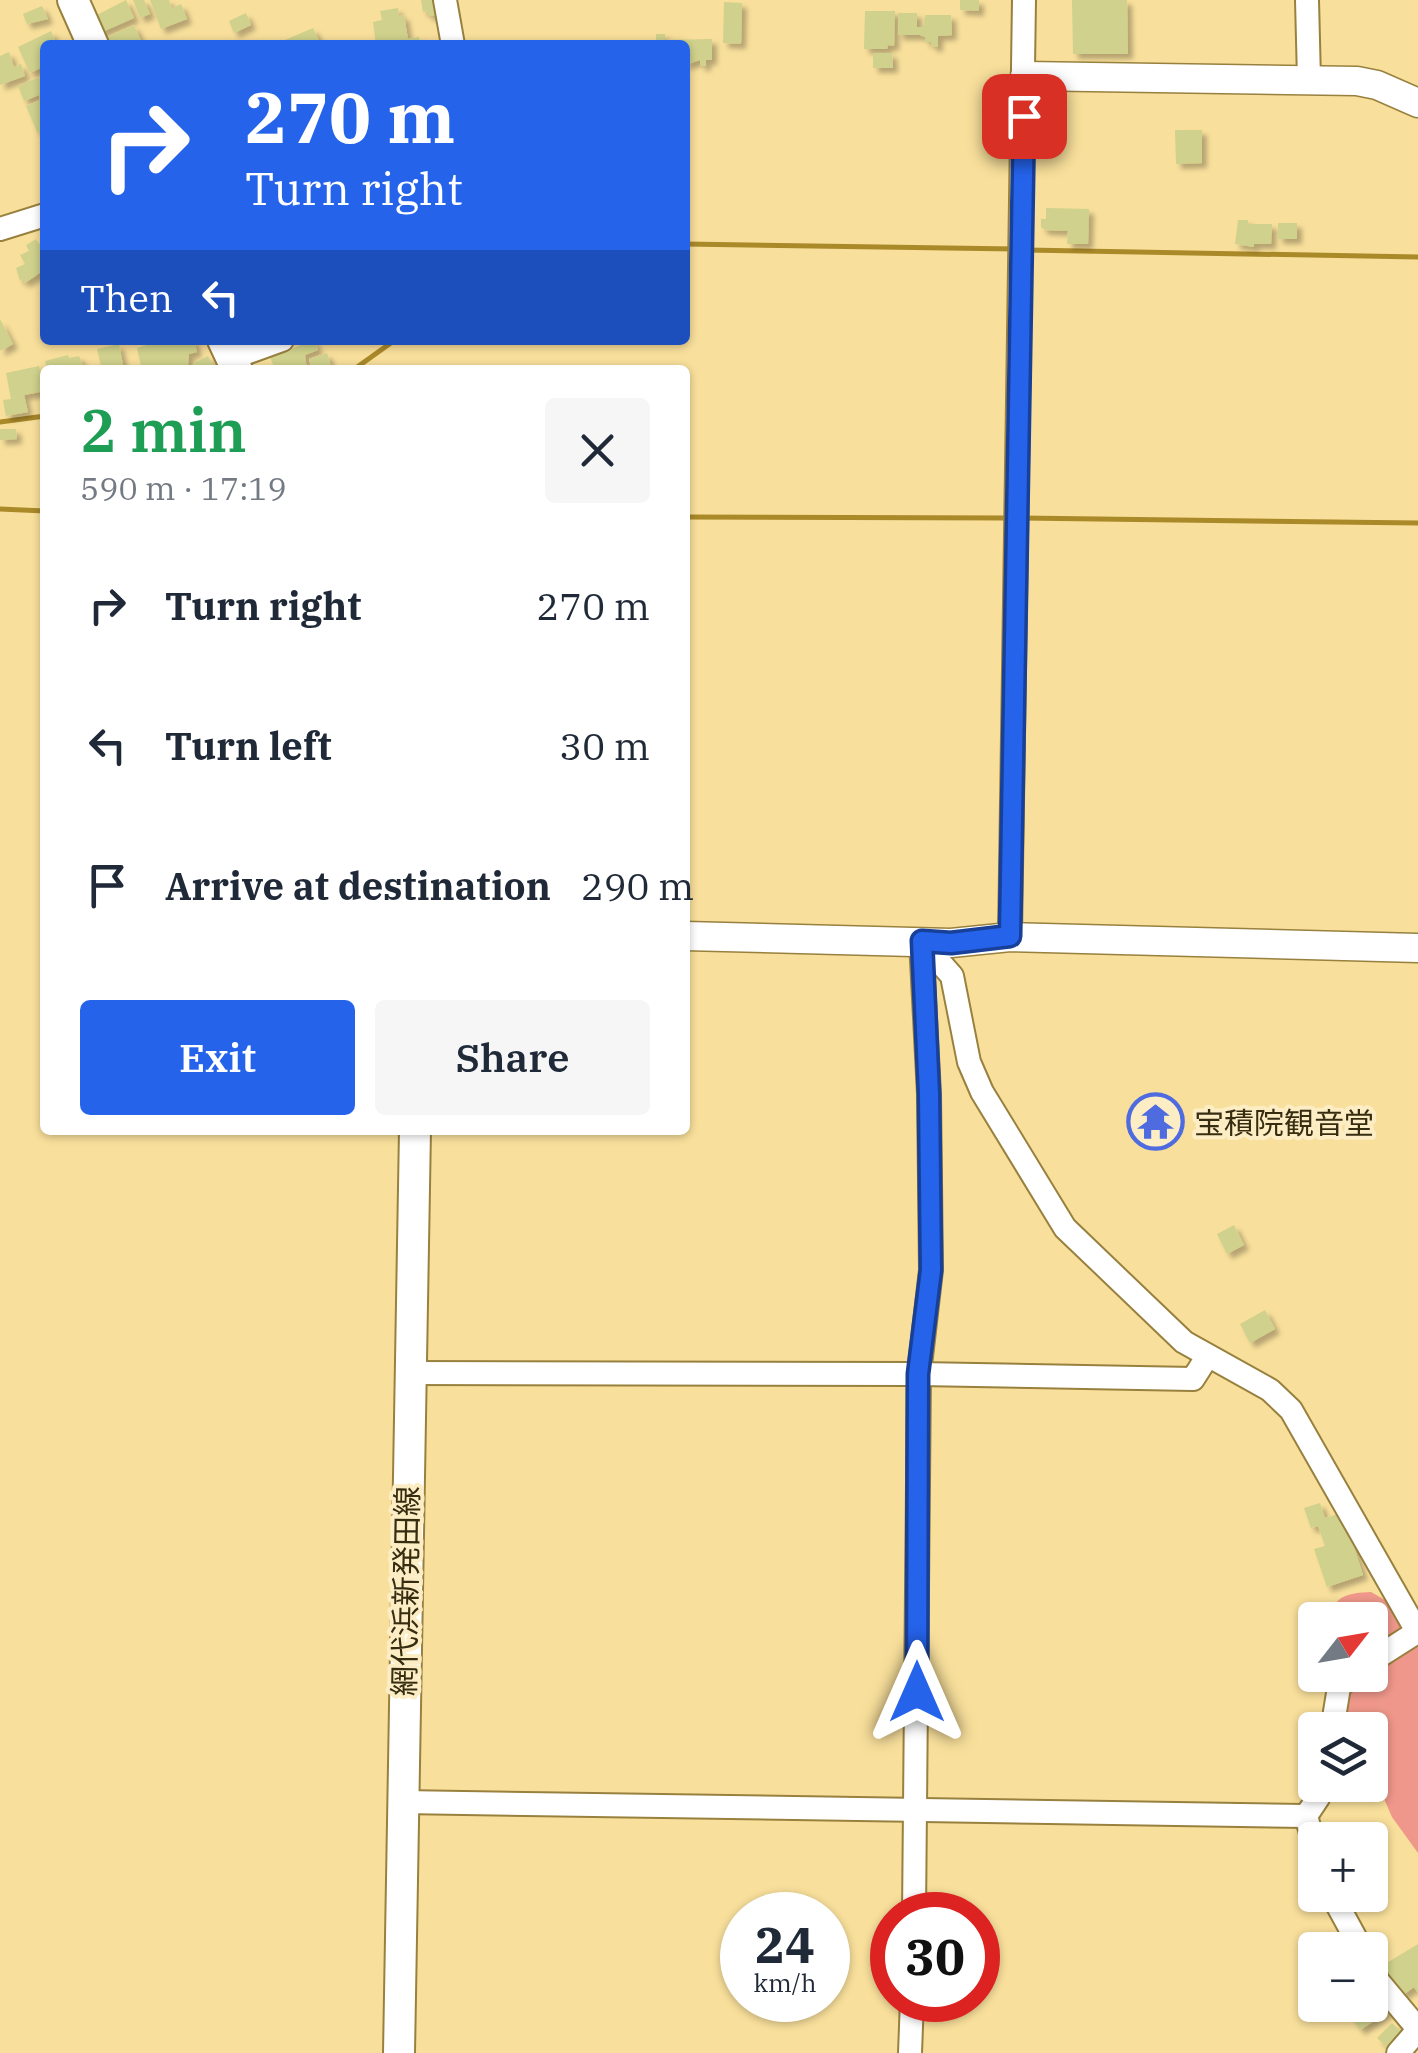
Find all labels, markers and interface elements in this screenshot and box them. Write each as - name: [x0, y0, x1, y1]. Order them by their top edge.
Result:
- text: 270 m: [245, 71, 455, 162]
- pin: [982, 74, 1067, 159]
- icon: right: [80, 80, 210, 210]
- icon: arrive: [997, 89, 1052, 144]
- text: Turn right: [245, 159, 463, 217]
- icon: left: [193, 270, 248, 325]
- text: Then: [80, 273, 173, 322]
- text: 2 min: [80, 390, 247, 469]
- button: close: [545, 398, 650, 503]
- text: 590 m · 17:19: [80, 467, 287, 509]
- icon: right: [80, 578, 135, 633]
- text: Turn right: [165, 581, 361, 630]
- text: 270 m: [537, 581, 650, 630]
- icon: left: [80, 718, 135, 773]
- text: Turn left: [165, 721, 332, 770]
- text: 30 m: [559, 721, 650, 770]
- icon: arrive: [80, 858, 135, 913]
- text: Arrive at destination: [165, 861, 551, 910]
- text: 290 m: [581, 861, 694, 910]
- button: Exit: [80, 1000, 355, 1115]
- button: Share: [375, 1000, 650, 1115]
- temple icon: 宝積院観音堂: [1125, 1092, 1185, 1152]
- place label: 宝積院観音堂: [1194, 1103, 1374, 1142]
- street label: 網代浜新発田線: [384, 1486, 426, 1696]
- north arrow: [1298, 1602, 1388, 1692]
- map controls: [1298, 1602, 1388, 2022]
- position arrow: [865, 1640, 969, 1744]
- button: layers: [1298, 1712, 1388, 1802]
- button: +: [1298, 1822, 1388, 1912]
- speed limit sign: 30: [870, 1892, 1000, 2022]
- text: 24: [755, 1912, 815, 1977]
- button: −: [1298, 1932, 1388, 2022]
- text: km/h: [753, 1966, 817, 1999]

